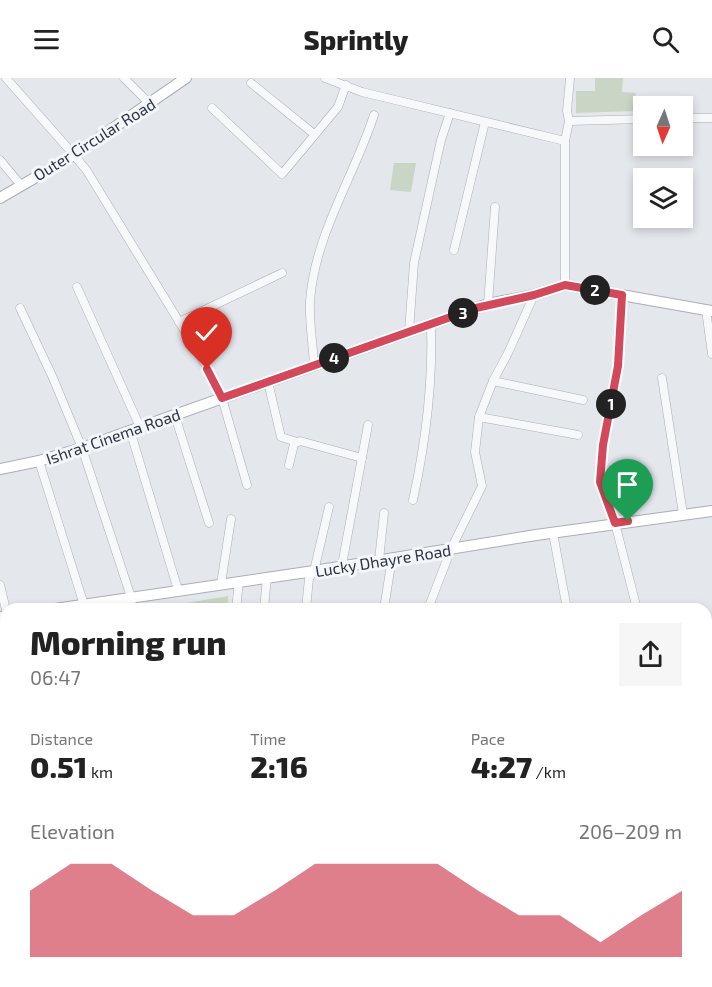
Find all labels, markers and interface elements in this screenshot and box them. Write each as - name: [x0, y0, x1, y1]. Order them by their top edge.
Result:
- icon: menu: [30, 23, 63, 56]
- text: Sprintly: [304, 23, 408, 55]
- icon: search: [649, 23, 682, 56]
- street label: Outer Circular Road: [29, 94, 159, 184]
- north arrow: [633, 96, 693, 156]
- map controls: [633, 96, 693, 228]
- button: layers: [633, 168, 693, 228]
- pin: 2: [580, 275, 610, 305]
- text: 2: [590, 280, 600, 299]
- pin: 3: [448, 298, 478, 328]
- text: 3: [458, 303, 468, 322]
- pin: [181, 307, 232, 369]
- icon: check: [190, 316, 223, 349]
- pin: 4: [319, 343, 349, 373]
- text: 4: [329, 348, 339, 367]
- pin: 1: [596, 389, 626, 419]
- text: 1: [608, 394, 614, 413]
- street label: Ishrat Cinema Road: [43, 404, 183, 468]
- pin: [602, 459, 653, 521]
- icon: arrive: [611, 468, 644, 501]
- street label: Lucky Dhayre Road: [314, 540, 452, 580]
- text: Morning run: [30, 622, 227, 662]
- button: share: [619, 623, 682, 686]
- text: 06:47: [30, 665, 81, 689]
- text: Distance: [30, 729, 93, 748]
- text: Time: [250, 729, 286, 748]
- text: Pace: [471, 729, 505, 748]
- text: 0.51: [30, 748, 87, 784]
- text: 2:16: [250, 748, 308, 784]
- text: 4:27: [471, 748, 532, 784]
- text: km: [87, 762, 113, 781]
- text: /km: [532, 762, 566, 781]
- text: Elevation: [30, 819, 115, 843]
- text: 206–209 m: [579, 819, 682, 843]

